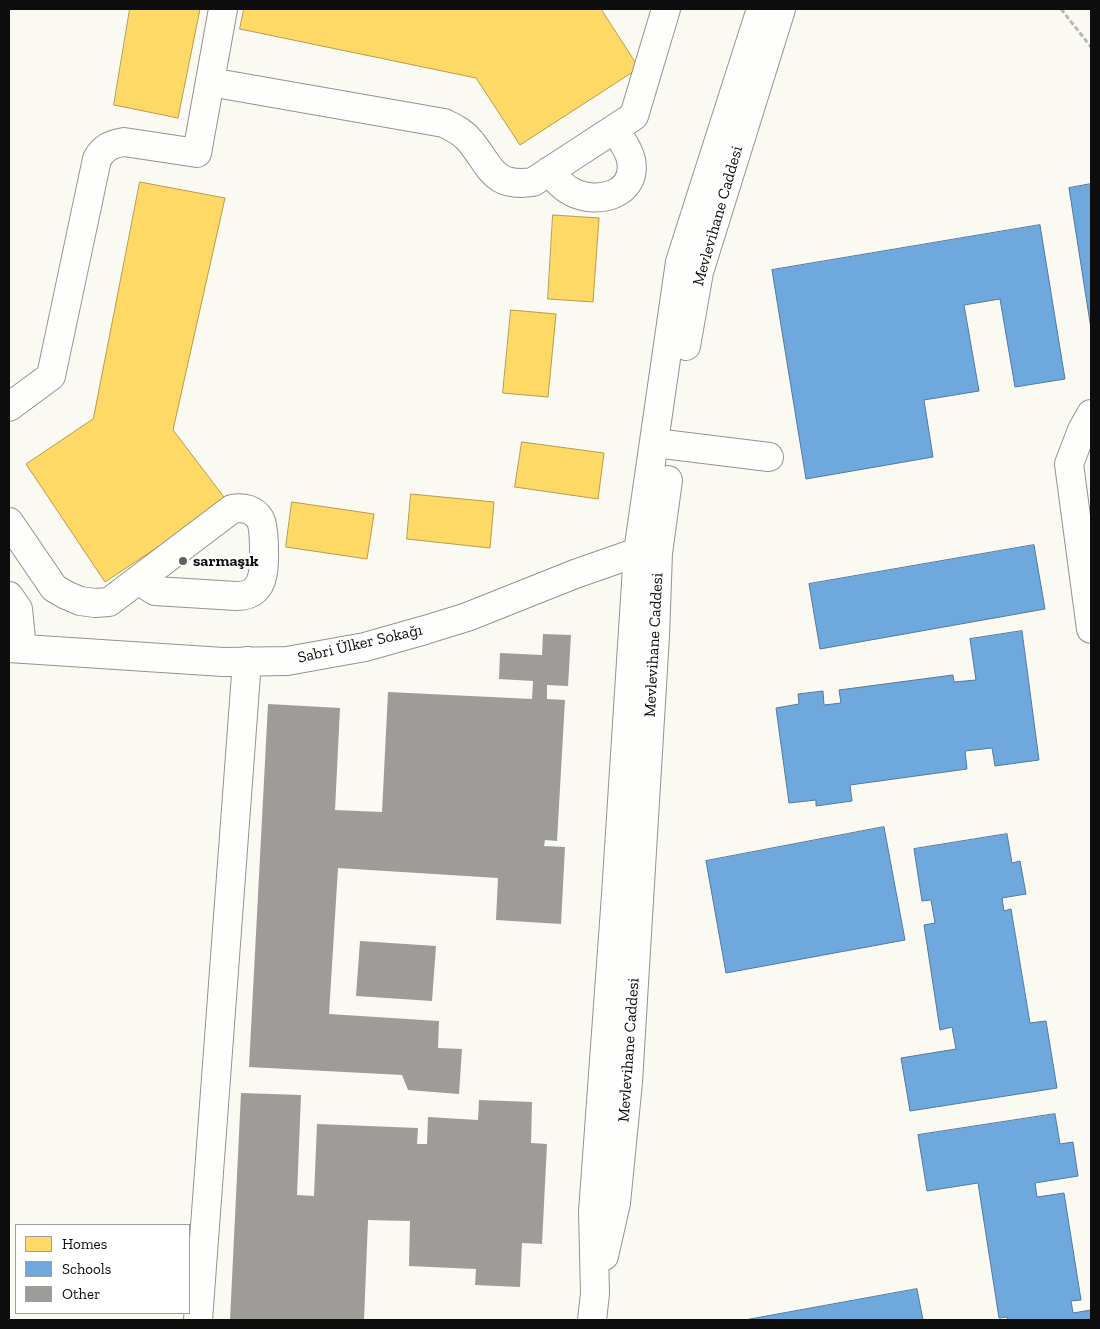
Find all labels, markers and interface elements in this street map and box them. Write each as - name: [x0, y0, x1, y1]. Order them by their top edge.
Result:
- street label: Mevlevihane Caddesi: [689, 144, 747, 288]
- place label: sarmaşık: [193, 551, 259, 571]
- marker: sarmaşık: [177, 555, 189, 567]
- street label: Mevlevihane Caddesi: [641, 572, 667, 718]
- street label: Sabri Ülker Sokağı: [296, 620, 424, 668]
- street label: Mevlevihane Caddesi: [614, 977, 644, 1123]
- legend: [15, 1224, 190, 1314]
- text: Homes: [62, 1235, 107, 1253]
- text: Schools: [62, 1260, 111, 1278]
- text: Other: [62, 1285, 100, 1303]

